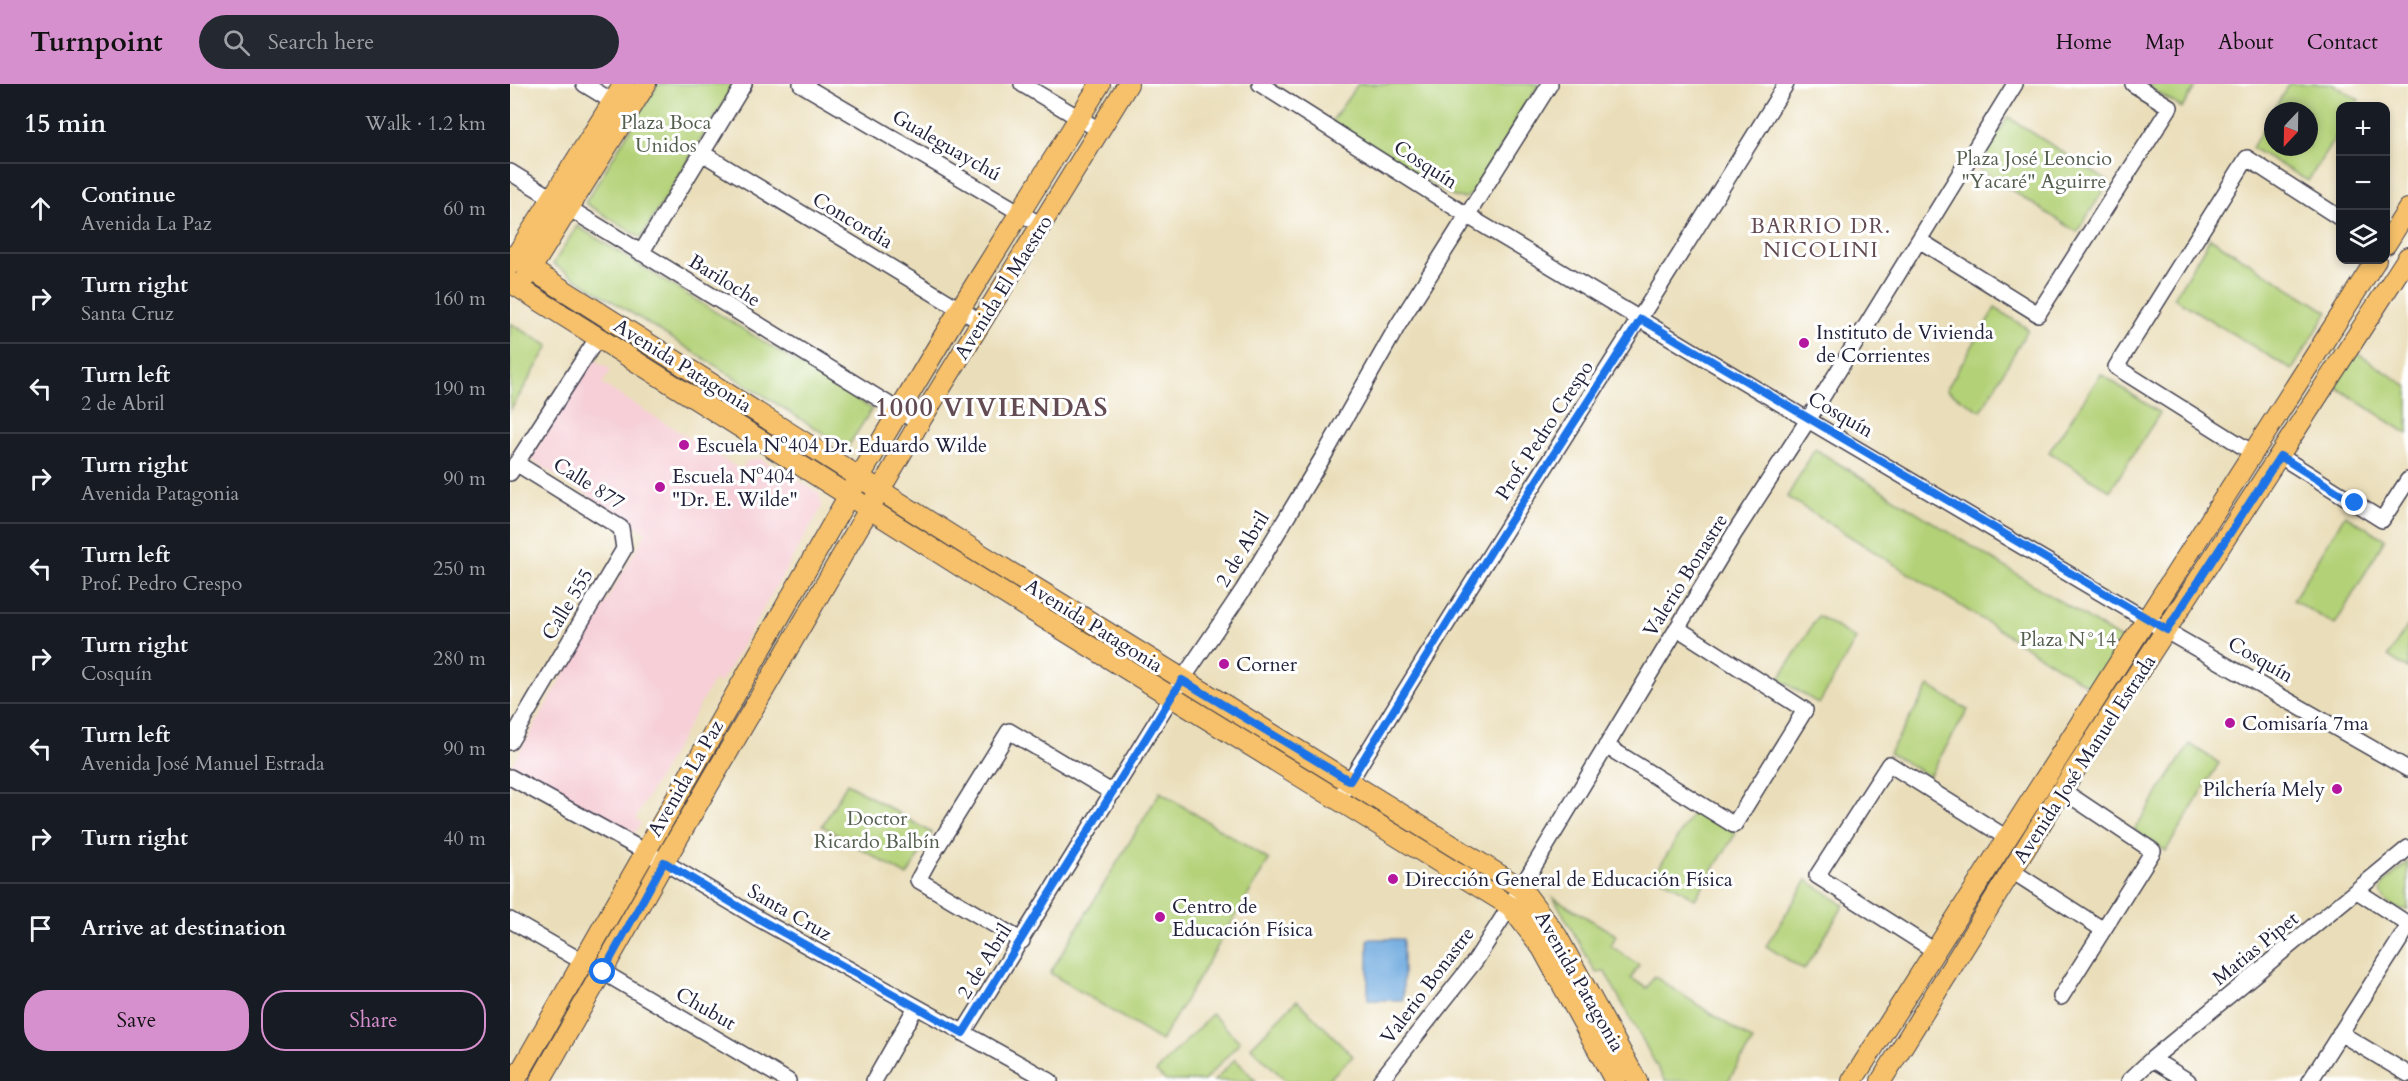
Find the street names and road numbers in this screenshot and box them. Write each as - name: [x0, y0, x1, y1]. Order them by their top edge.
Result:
- street label: Gualeguaychú: [887, 103, 1006, 188]
- street label: Cosquín: [1388, 134, 1464, 196]
- street label: Concordia: [807, 186, 898, 255]
- street label: Avenida El Maestro: [948, 210, 1059, 365]
- street label: Bariloche: [684, 248, 766, 313]
- street label: Avenida Patagonia: [609, 312, 757, 419]
- street label: Prof. Pedro Crespo: [1489, 355, 1600, 505]
- street label: Cosquín: [1803, 385, 1879, 444]
- street label: Calle 877: [548, 451, 630, 516]
- street label: 2 de Abril: [1209, 506, 1276, 592]
- street label: Valerio Bonastre: [1637, 509, 1734, 642]
- street label: Calle 555: [535, 563, 599, 645]
- street label: Avenida Patagonia: [1020, 572, 1168, 679]
- street label: Cosquín: [2223, 630, 2299, 689]
- street label: Avenida José Manuel Estrada: [2007, 649, 2162, 869]
- street label: Avenida La Paz: [641, 715, 730, 842]
- street label: Santa Cruz: [743, 878, 837, 947]
- street label: Matias Pipet: [2207, 905, 2305, 991]
- street label: Avenida Patagonia: [1528, 906, 1631, 1057]
- street label: 2 de Abril: [951, 919, 1018, 1004]
- street label: Valerio Bonastre: [1374, 921, 1480, 1049]
- street label: Chubut: [671, 980, 741, 1037]

